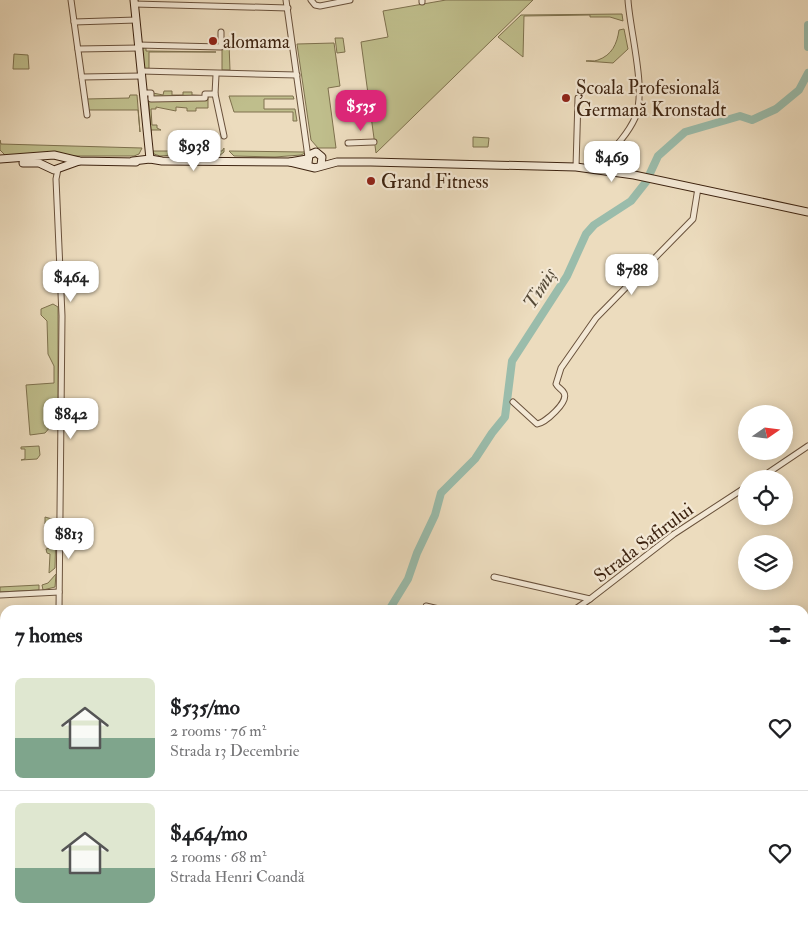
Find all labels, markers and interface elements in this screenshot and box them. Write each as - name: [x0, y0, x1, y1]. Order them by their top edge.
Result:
- place label: alomama: [223, 30, 290, 54]
- marker: alomama: [207, 35, 219, 47]
- place label: Școala Profesională Germană Kronstadt: [576, 76, 726, 122]
- pin: $535: [331, 90, 391, 132]
- marker: Școala Profesională Germană Kronstadt: [560, 92, 572, 104]
- text: $535: [346, 96, 376, 116]
- pin: $938: [164, 130, 224, 172]
- text: $938: [179, 136, 209, 156]
- pin: $469: [582, 140, 642, 183]
- text: $469: [595, 147, 629, 167]
- place label: Grand Fitness: [381, 170, 489, 194]
- marker: Grand Fitness: [365, 175, 377, 187]
- pin: $788: [602, 254, 662, 296]
- pin: $464: [41, 260, 101, 303]
- text: $788: [616, 260, 648, 280]
- water label: Timiș: [517, 263, 562, 313]
- text: $464: [54, 267, 88, 287]
- pin: $842: [41, 398, 101, 440]
- text: $842: [54, 404, 88, 424]
- north arrow: [738, 405, 792, 460]
- map controls: [738, 405, 793, 590]
- button: locate: [738, 470, 793, 525]
- street label: Strada Safirului: [589, 498, 698, 588]
- pin: $813: [39, 518, 99, 560]
- text: $813: [55, 524, 83, 544]
- button: layers: [738, 535, 793, 590]
- icon: filters: [766, 621, 794, 649]
- text: 7 homes: [15, 622, 82, 649]
- text: $535/mo: [170, 694, 240, 721]
- icon: home: [55, 698, 115, 758]
- icon: heart: [766, 714, 794, 742]
- text: 2 rooms · 76 m²: [170, 721, 266, 741]
- text: Strada 13 Decembrie: [170, 741, 300, 761]
- text: $464/mo: [170, 820, 247, 847]
- icon: home: [55, 823, 115, 883]
- icon: heart: [766, 839, 794, 867]
- text: 2 rooms · 68 m²: [170, 847, 266, 867]
- text: Strada Henri Coandă: [170, 867, 305, 887]

